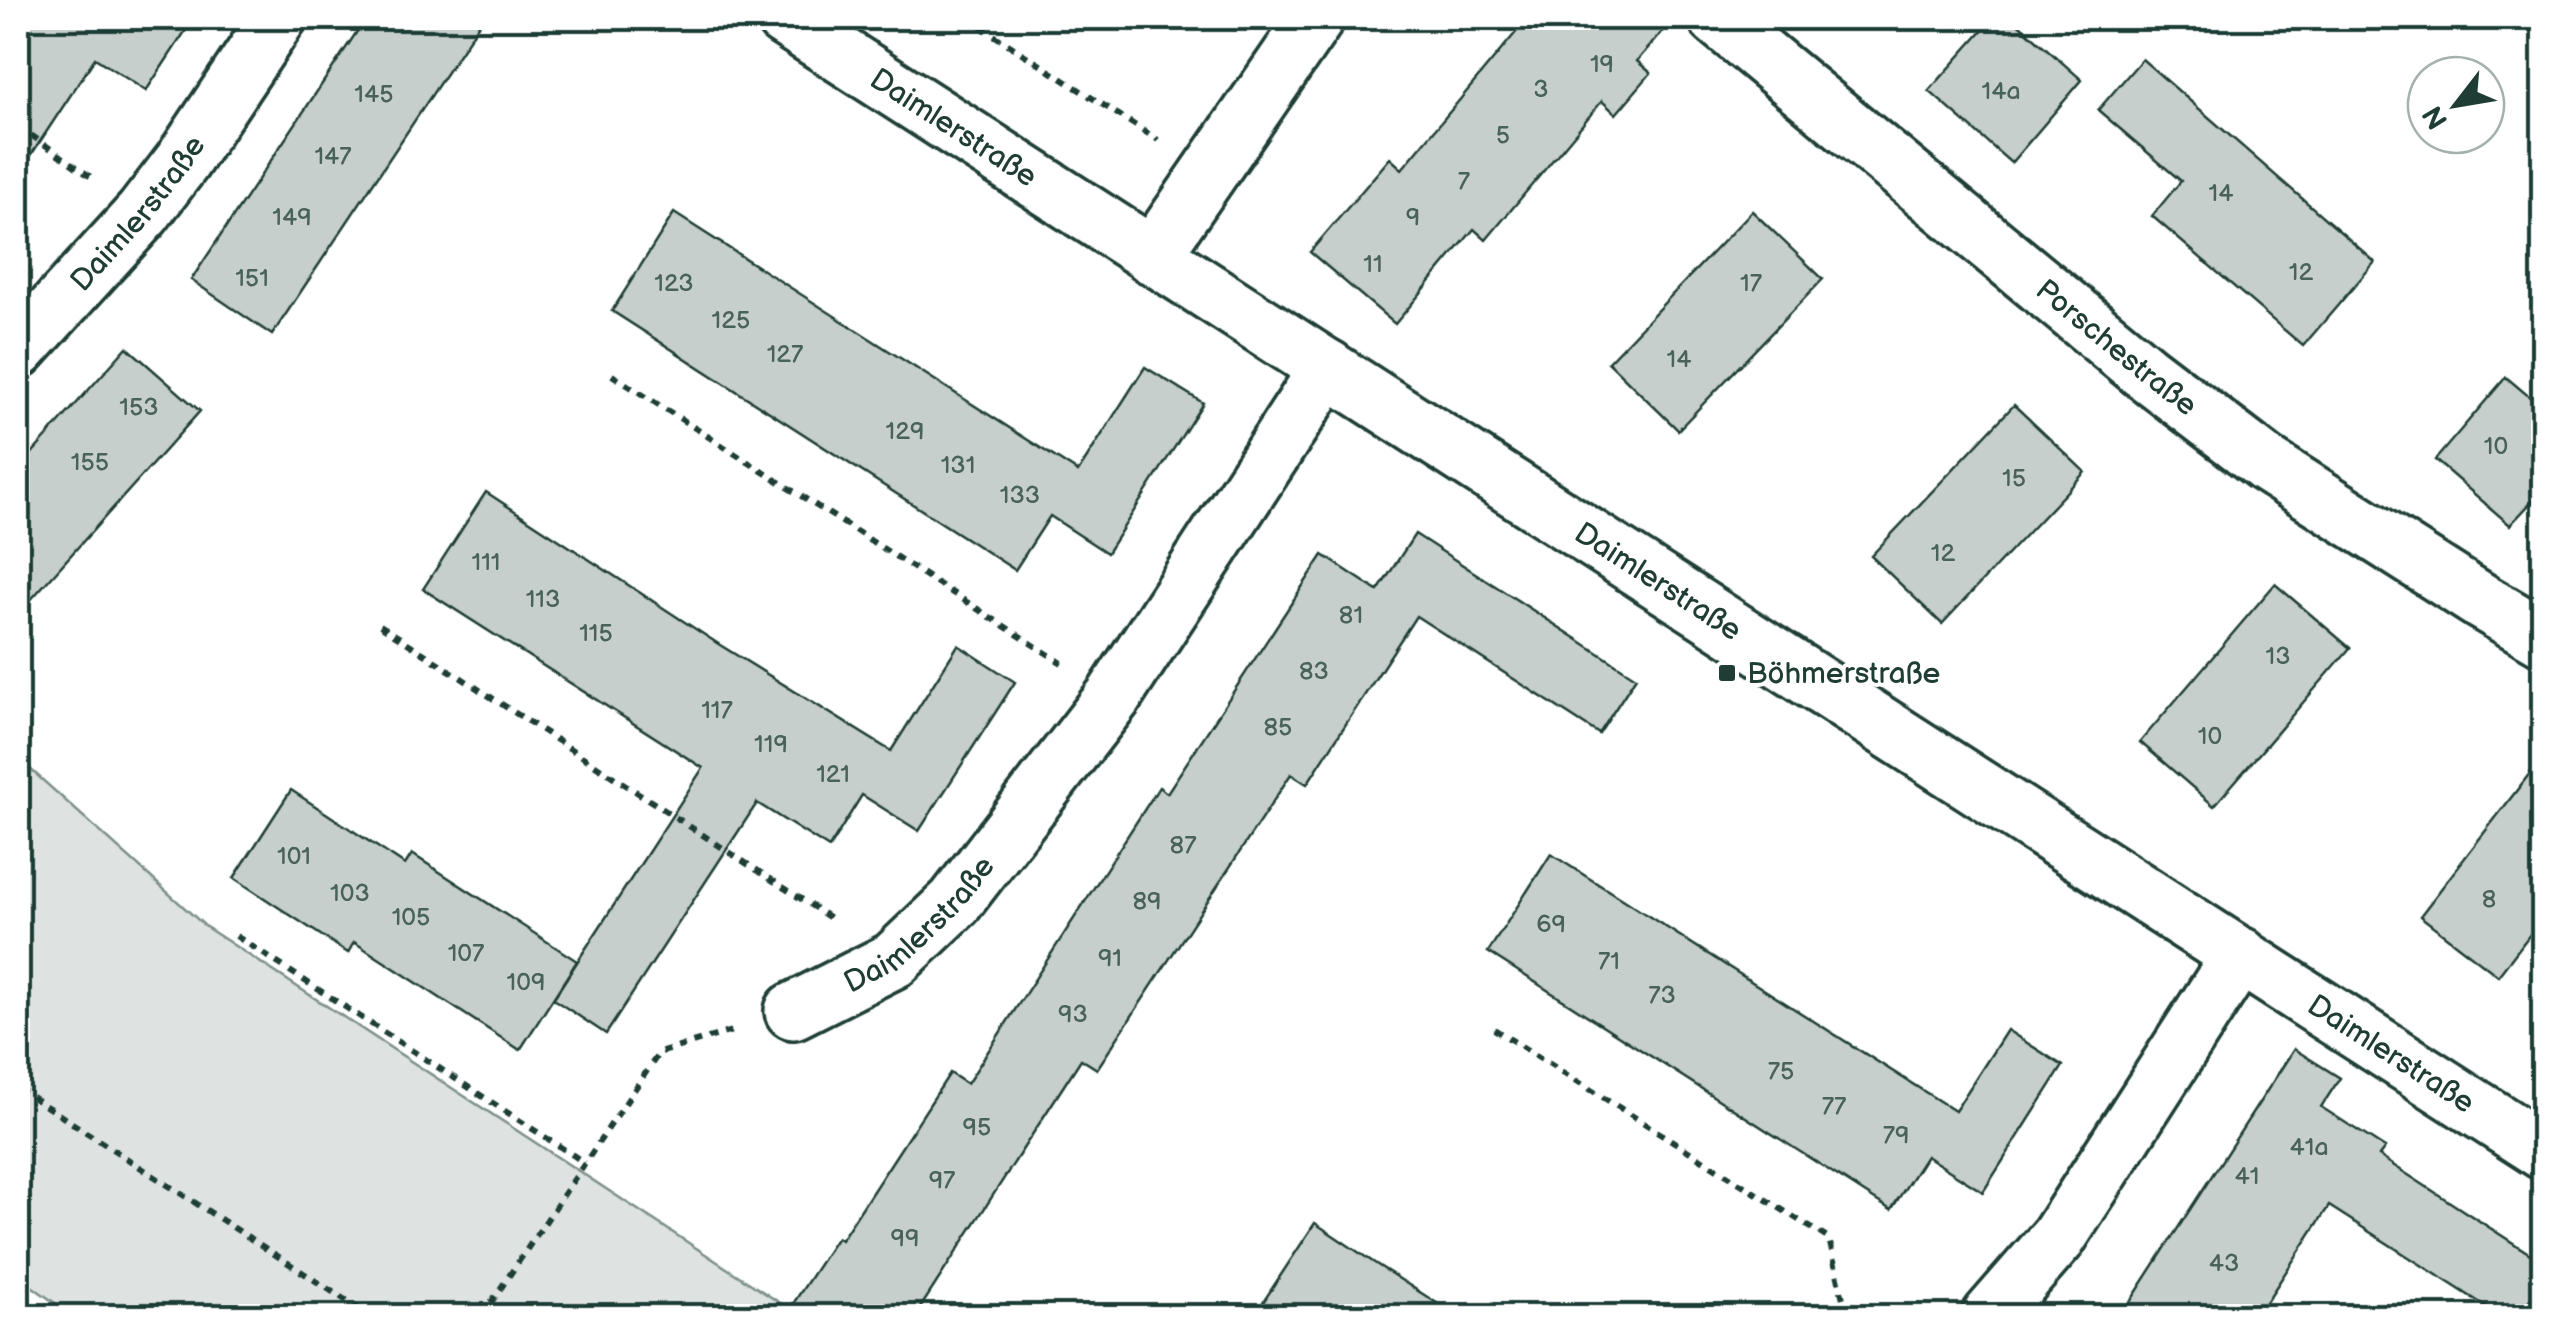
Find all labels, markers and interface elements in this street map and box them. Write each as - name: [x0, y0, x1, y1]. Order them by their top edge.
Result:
- house number: 19: [1590, 49, 1614, 80]
- north arrow: [2406, 55, 2506, 155]
- street label: Daimlerstraße: [863, 61, 1043, 195]
- house number: 3: [1533, 74, 1549, 105]
- house number: 14a: [1981, 76, 2021, 107]
- house number: 145: [354, 79, 394, 110]
- text: N: [2416, 100, 2455, 135]
- house number: 5: [1496, 120, 1510, 151]
- street label: Daimlerstraße: [64, 129, 213, 299]
- house number: 147: [314, 141, 352, 172]
- house number: 7: [1458, 166, 1471, 197]
- house number: 14: [2209, 178, 2233, 209]
- house number: 149: [272, 202, 312, 233]
- house number: 9: [1406, 202, 1420, 233]
- house number: 11: [1363, 249, 1383, 280]
- house number: 12: [2289, 257, 2313, 288]
- house number: 151: [235, 263, 269, 294]
- house number: 123: [654, 268, 694, 299]
- house number: 17: [1740, 268, 1763, 299]
- street label: Porschestraße: [2028, 272, 2204, 424]
- house number: 125: [712, 305, 750, 336]
- house number: 127: [767, 339, 804, 370]
- house number: 14: [1667, 344, 1691, 375]
- house number: 153: [119, 392, 159, 423]
- house number: 129: [886, 416, 924, 447]
- house number: 10: [2484, 431, 2508, 462]
- house number: 155: [71, 447, 109, 478]
- house number: 131: [941, 450, 975, 481]
- house number: 15: [2002, 463, 2026, 494]
- house number: 133: [1000, 480, 1040, 511]
- street label: Daimlerstraße: [1568, 515, 1748, 649]
- house number: 12: [1931, 538, 1955, 569]
- house number: 111: [471, 547, 501, 578]
- house number: 113: [526, 584, 560, 615]
- house number: 81: [1339, 600, 1363, 631]
- house number: 115: [579, 618, 613, 649]
- house number: 13: [2265, 641, 2291, 672]
- house number: 83: [1299, 656, 1329, 687]
- place label: Böhmerstraße: [1747, 656, 1940, 692]
- marker: Böhmerstraße: [1716, 662, 1738, 684]
- house number: 117: [701, 695, 734, 726]
- house number: 85: [1264, 712, 1292, 743]
- house number: 10: [2198, 721, 2222, 752]
- house number: 119: [754, 729, 788, 760]
- house number: 121: [816, 759, 850, 790]
- house number: 87: [1170, 830, 1197, 861]
- house number: 101: [277, 841, 311, 872]
- street label: Daimlerstraße: [838, 849, 1003, 1001]
- house number: 103: [330, 878, 370, 909]
- house number: 8: [2482, 884, 2496, 915]
- house number: 89: [1132, 886, 1162, 917]
- house number: 105: [392, 902, 430, 933]
- house number: 69: [1536, 909, 1566, 940]
- house number: 107: [448, 938, 485, 969]
- house number: 91: [1098, 943, 1122, 974]
- house number: 71: [1598, 946, 1620, 977]
- house number: 109: [507, 967, 545, 998]
- house number: 73: [1648, 980, 1676, 1011]
- street label: Daimlerstraße: [2301, 988, 2481, 1121]
- house number: 93: [1058, 999, 1088, 1030]
- house number: 75: [1768, 1056, 1794, 1087]
- house number: 77: [1822, 1091, 1847, 1122]
- house number: 95: [963, 1112, 991, 1143]
- house number: 79: [1883, 1120, 1909, 1151]
- house number: 41a: [2289, 1132, 2329, 1163]
- house number: 41: [2235, 1161, 2259, 1192]
- house number: 97: [929, 1165, 956, 1196]
- house number: 99: [891, 1223, 919, 1254]
- house number: 43: [2209, 1248, 2239, 1279]

